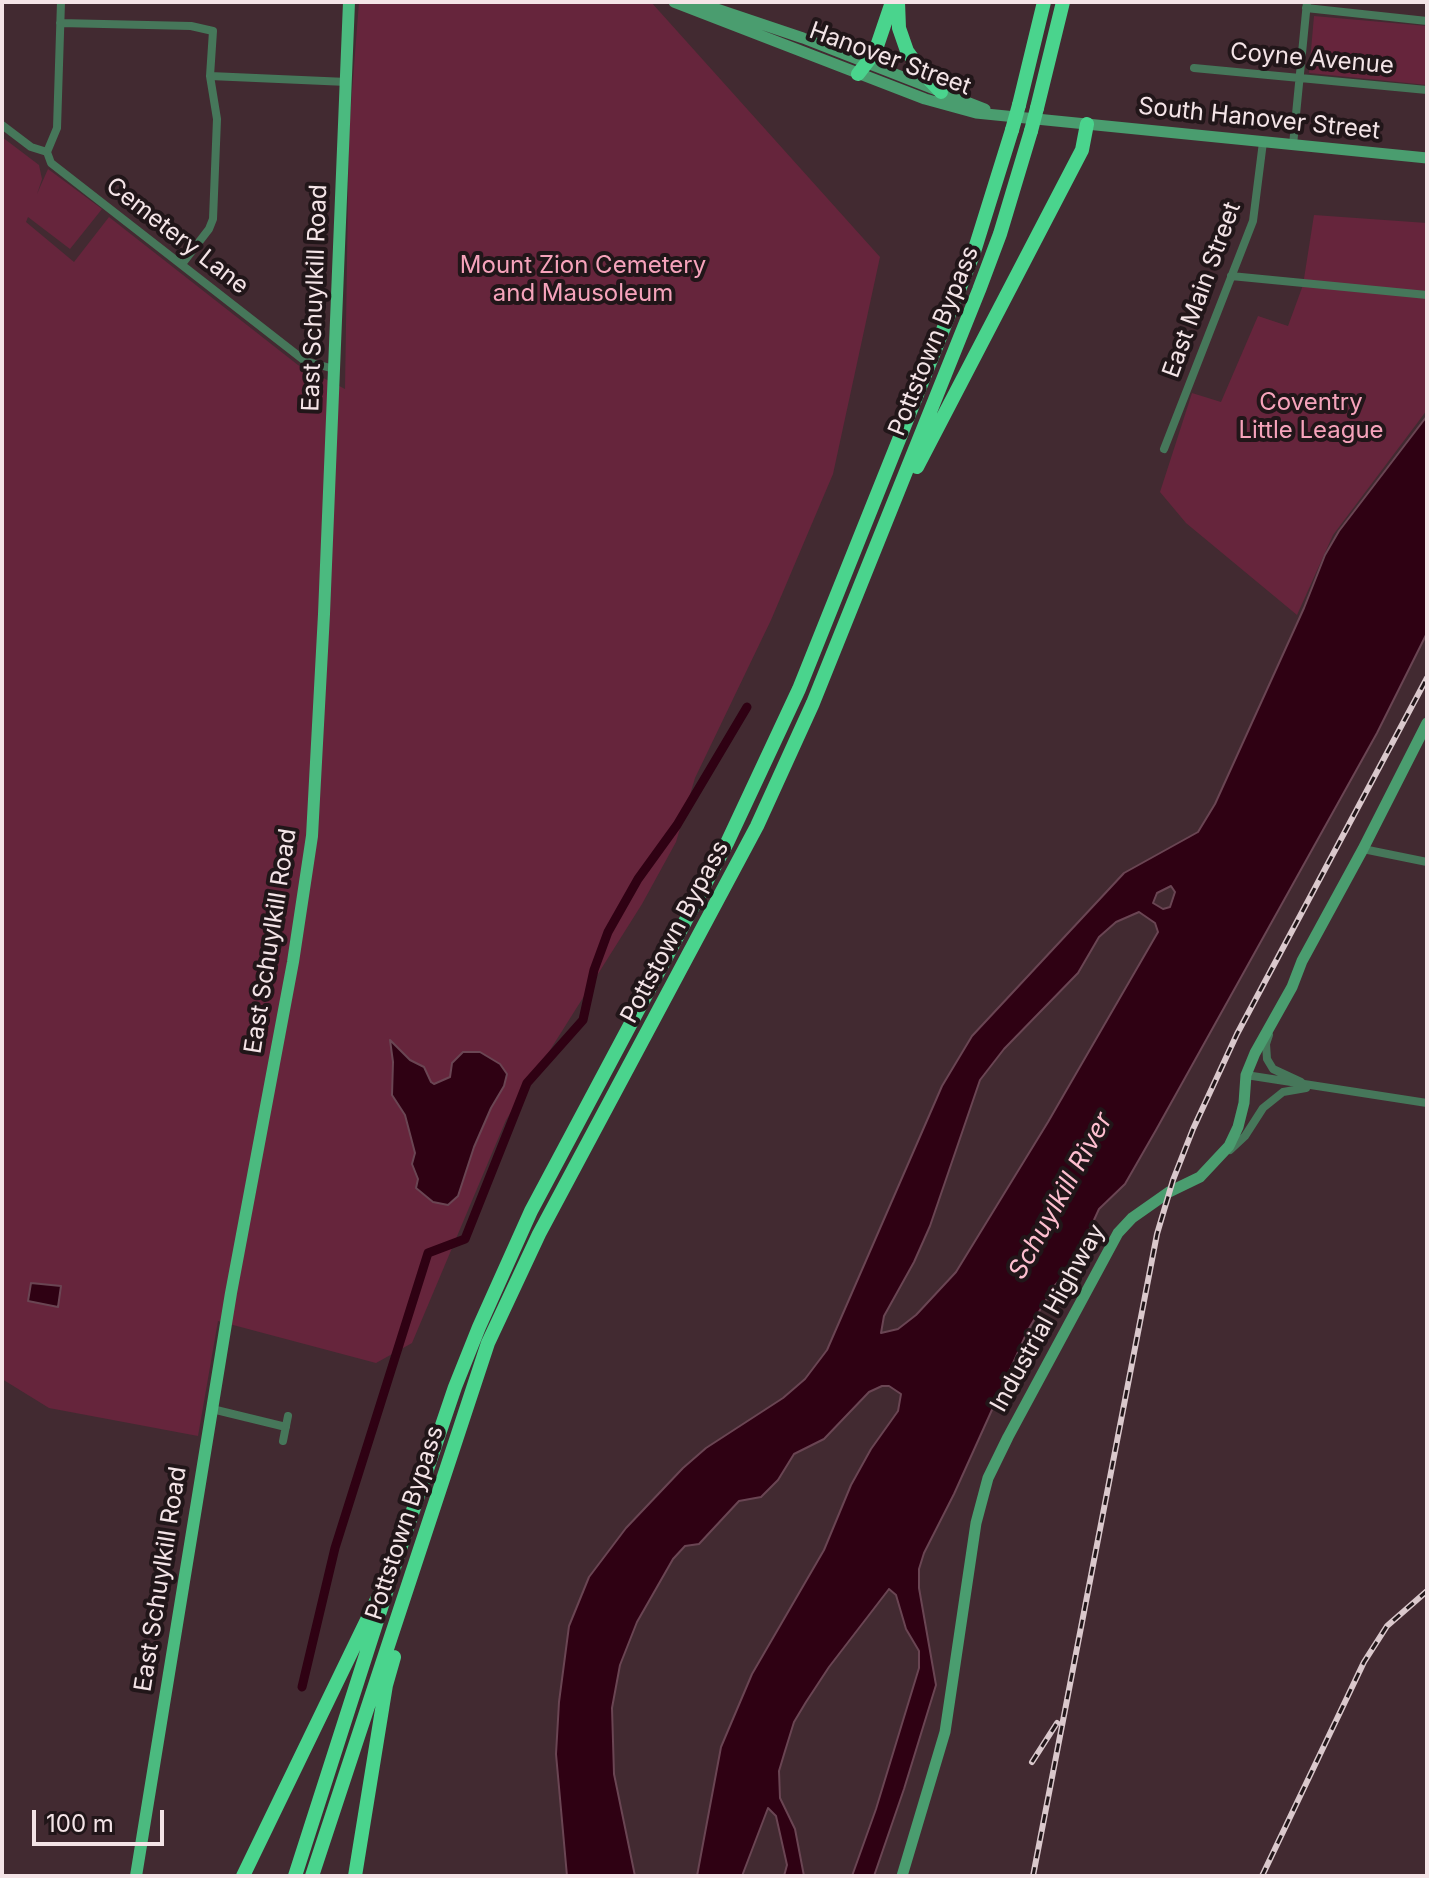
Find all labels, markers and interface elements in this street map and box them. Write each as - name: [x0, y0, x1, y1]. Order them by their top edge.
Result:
- street label: Hanover Street: [805, 16, 975, 102]
- street label: Coyne Avenue: [1229, 38, 1395, 80]
- street label: South Hanover Street: [1137, 92, 1381, 146]
- street label: Cemetery Lane: [100, 171, 254, 301]
- street label: East Schuylkill Road: [297, 184, 333, 412]
- street label: East Main Street: [1157, 198, 1247, 382]
- street label: Pottstown Bypass: [883, 242, 985, 440]
- park label: Mount Zion Cemetery and Mausoleum: [460, 252, 706, 308]
- park label: Coventry Little League: [1238, 389, 1384, 445]
- street label: East Schuylkill Road: [239, 826, 303, 1056]
- street label: Pottstown Bypass: [615, 836, 735, 1028]
- water label: Schuylkill River: [1002, 1107, 1120, 1285]
- street label: Industrial Highway: [984, 1219, 1112, 1417]
- street label: Pottstown Bypass: [360, 1422, 450, 1624]
- street label: East Schuylkill Road: [129, 1464, 193, 1694]
- scale bar: [36, 1794, 168, 1844]
- text: 100 m: [46, 1809, 114, 1838]

